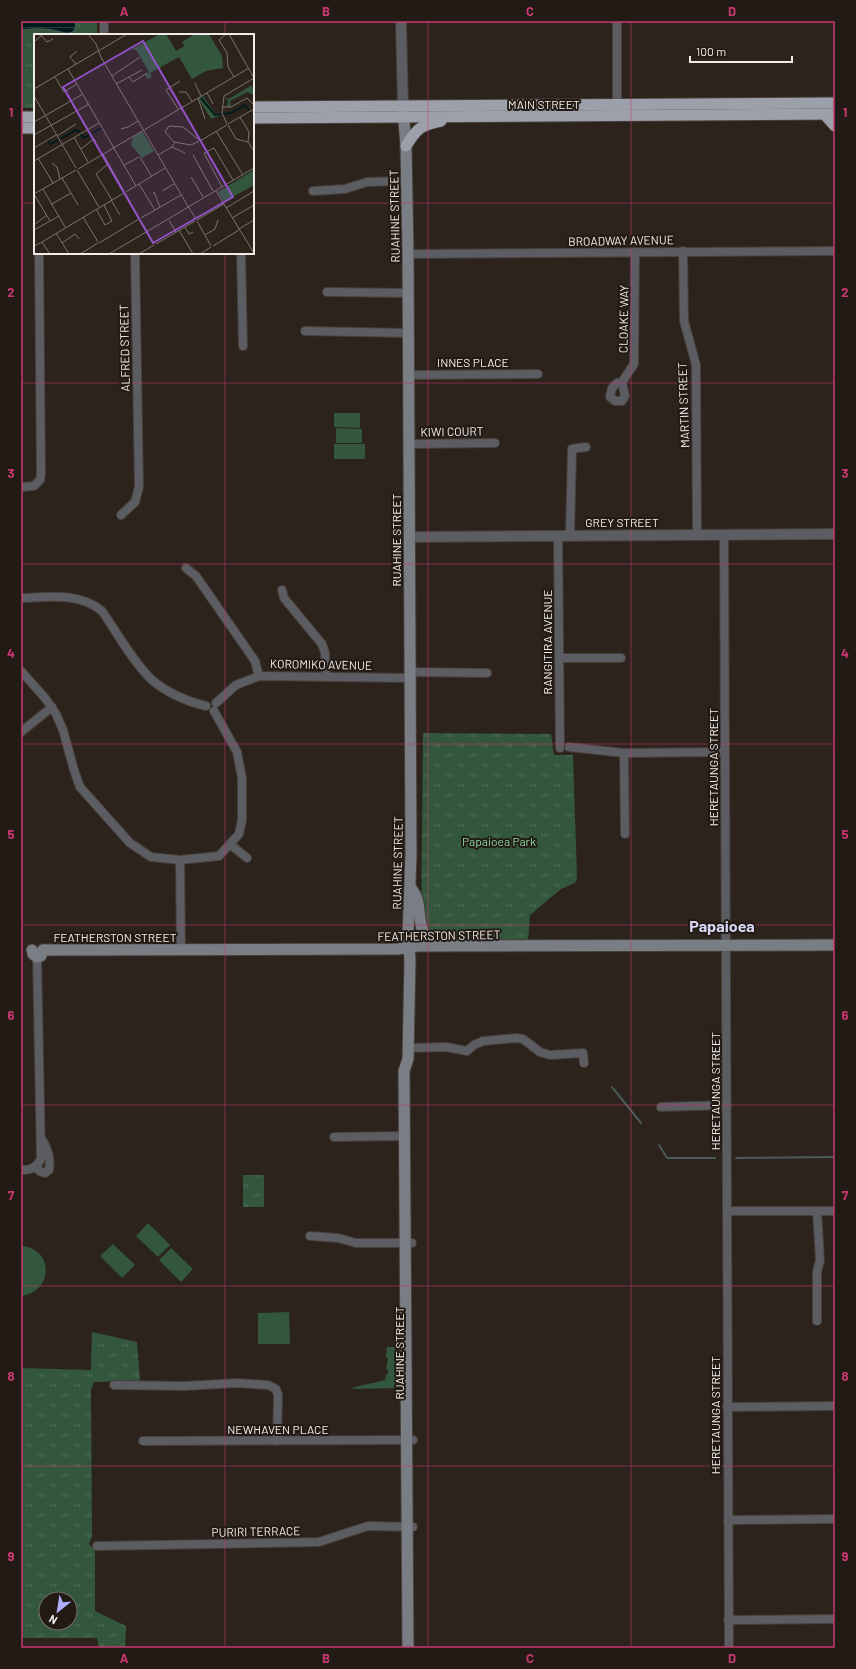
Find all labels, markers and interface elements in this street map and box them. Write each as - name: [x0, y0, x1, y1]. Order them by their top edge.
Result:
- text: A: [120, 3, 129, 19]
- text: B: [322, 3, 330, 19]
- text: C: [526, 3, 534, 19]
- text: D: [728, 3, 736, 19]
- inset map: [34, 34, 254, 254]
- scale bar: [690, 38, 792, 64]
- text: 100 m: [696, 44, 726, 58]
- street label: MAIN STREET: [508, 97, 580, 111]
- text: 1: [9, 104, 13, 120]
- text: 1: [843, 104, 847, 120]
- street label: RUAHINE STREET: [386, 169, 402, 263]
- street label: BROADWAY AVENUE: [568, 232, 674, 248]
- text: 2: [7, 284, 15, 300]
- street label: CLOAKE WAY: [615, 284, 631, 353]
- text: 2: [841, 284, 849, 300]
- street label: ALFRED STREET: [116, 304, 132, 392]
- street label: INNES PLACE: [437, 355, 509, 369]
- street label: MARTIN STREET: [674, 362, 691, 448]
- street label: KIWI COURT: [420, 423, 484, 439]
- text: 3: [7, 465, 15, 481]
- text: 3: [841, 465, 849, 481]
- street label: RUAHINE STREET: [389, 493, 403, 587]
- street label: GREY STREET: [585, 515, 659, 529]
- street label: RANGITIRA AVENUE: [540, 589, 554, 695]
- text: 4: [7, 645, 15, 661]
- text: 4: [841, 645, 849, 661]
- street label: KOROMIKO AVENUE: [270, 656, 372, 672]
- street label: HERETAUNGA STREET: [706, 708, 720, 826]
- street label: RUAHINE STREET: [389, 816, 405, 910]
- text: 5: [7, 826, 15, 842]
- text: 5: [841, 826, 849, 842]
- park label: Papaioea Park: [462, 834, 536, 848]
- district label: Papaioea: [689, 916, 755, 935]
- street label: FEATHERSTON STREET: [377, 927, 501, 943]
- street label: FEATHERSTON STREET: [53, 930, 177, 944]
- text: 6: [8, 1007, 15, 1023]
- text: 6: [842, 1007, 849, 1023]
- street label: HERETAUNGA STREET: [708, 1032, 722, 1150]
- text: 7: [8, 1187, 15, 1203]
- text: 7: [842, 1187, 849, 1203]
- street label: RUAHINE STREET: [392, 1306, 406, 1400]
- street label: HERETAUNGA STREET: [708, 1356, 722, 1474]
- text: 8: [7, 1368, 15, 1384]
- text: 8: [841, 1368, 849, 1384]
- street label: NEWHAVEN PLACE: [227, 1422, 329, 1436]
- street label: PURIRI TERRACE: [211, 1523, 301, 1539]
- text: 9: [8, 1548, 15, 1564]
- text: 9: [842, 1548, 849, 1564]
- north arrow: [38, 1591, 78, 1631]
- text: N: [46, 1613, 59, 1628]
- text: A: [120, 1650, 129, 1666]
- text: B: [322, 1650, 330, 1666]
- text: C: [526, 1650, 534, 1666]
- text: D: [728, 1650, 736, 1666]

